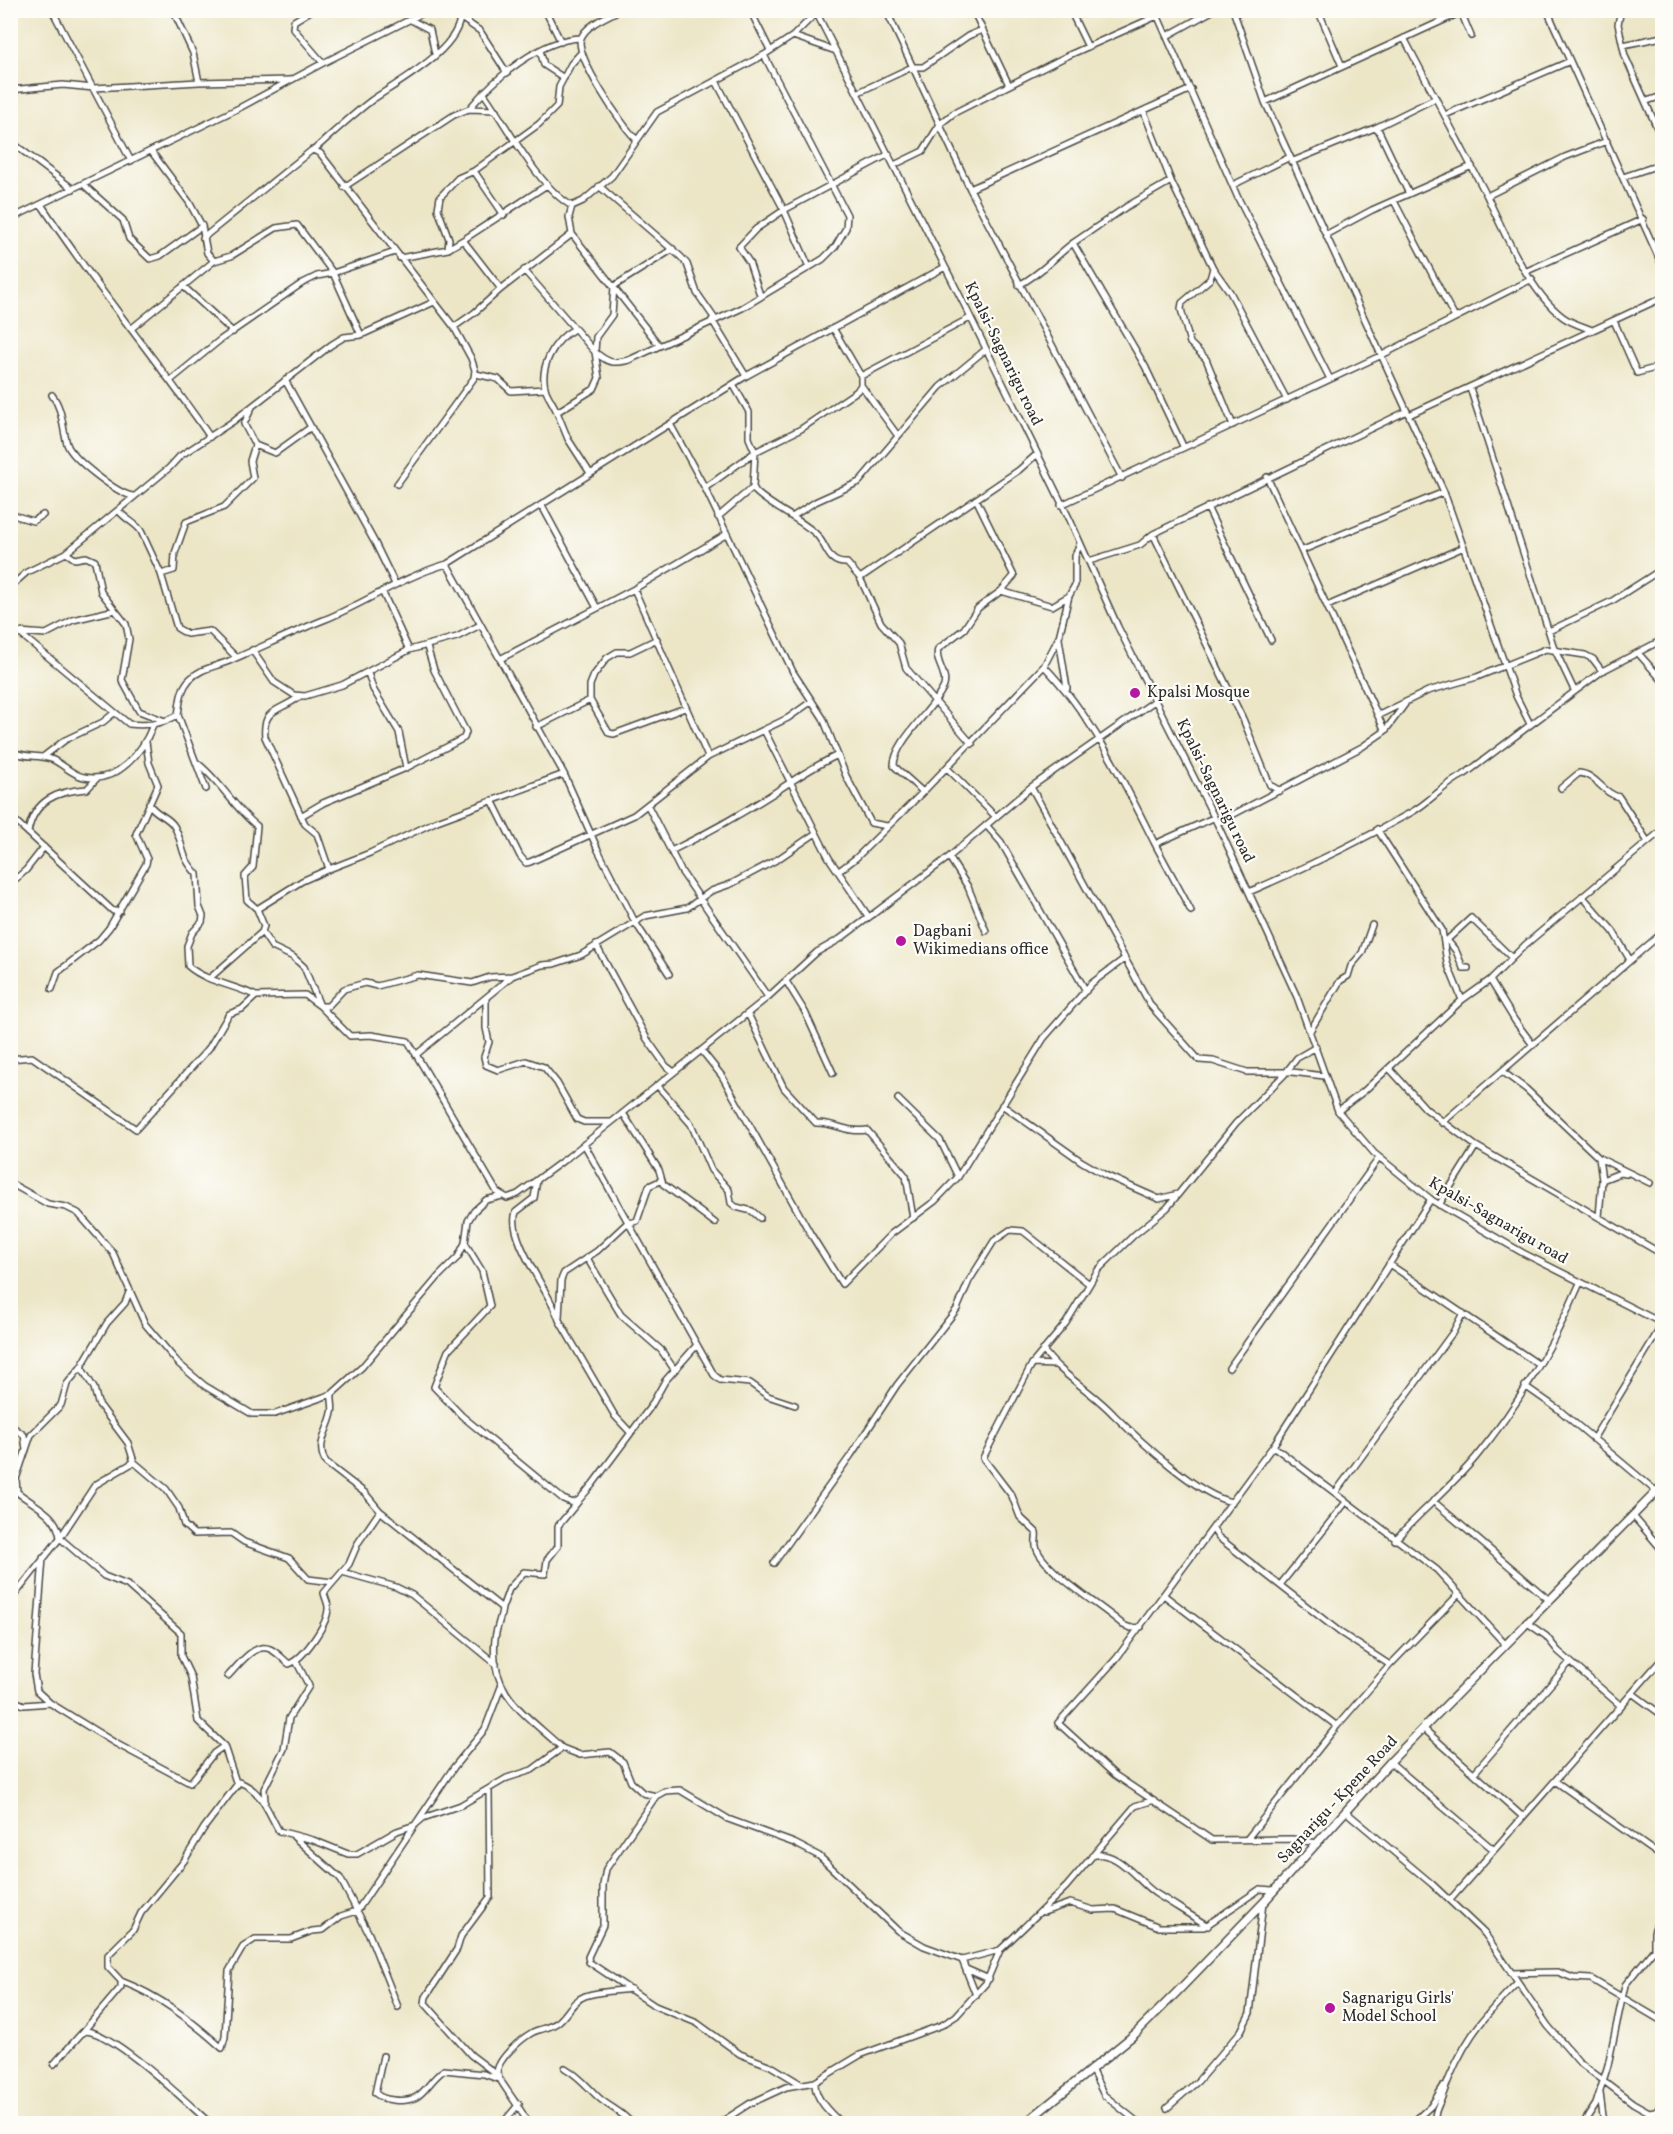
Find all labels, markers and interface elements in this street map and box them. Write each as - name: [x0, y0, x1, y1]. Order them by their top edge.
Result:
- street label: Kpalsi-Sagnarigu road: [959, 278, 1047, 430]
- place label: Kpalsi Mosque: [1147, 682, 1250, 704]
- marker: Kpalsi Mosque: [1128, 686, 1142, 700]
- street label: Kpalsi-Sagnarigu road: [1171, 715, 1259, 867]
- place label: Dagbani Wikimedians office: [913, 921, 1049, 961]
- marker: Dagbani Wikimedians office: [894, 934, 908, 948]
- street label: Kpalsi-Sagnarigu road: [1424, 1172, 1572, 1270]
- street label: Sagnarigu - Kpene Road: [1273, 1731, 1403, 1869]
- place label: Sagnarigu Girls' Model School: [1342, 1988, 1454, 2028]
- marker: Sagnarigu Girls' Model School: [1323, 2001, 1337, 2015]

